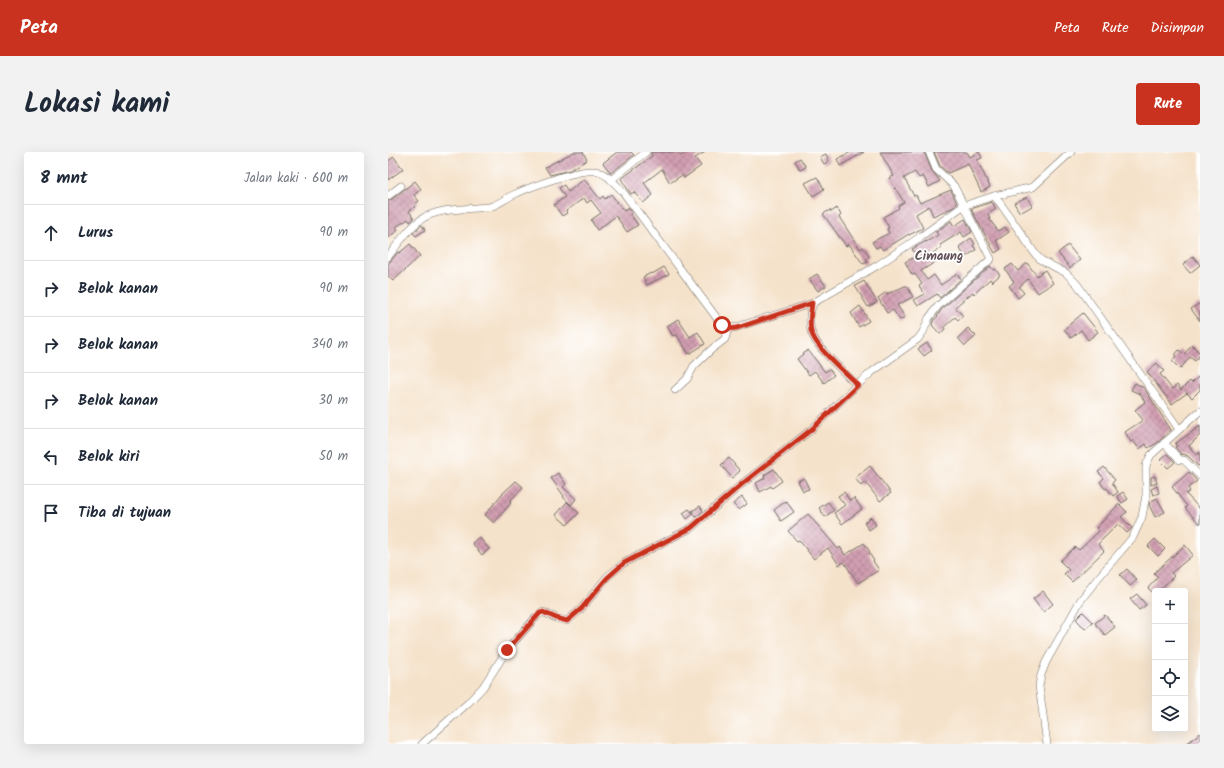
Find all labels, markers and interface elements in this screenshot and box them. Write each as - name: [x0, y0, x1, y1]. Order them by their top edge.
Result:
- text: Peta: [20, 13, 58, 43]
- text: Peta: [1054, 17, 1080, 39]
- text: Rute: [1102, 17, 1128, 39]
- text: Disimpan: [1150, 17, 1204, 39]
- text: Lokasi kami: [24, 82, 170, 127]
- button: Rute: [1136, 83, 1200, 125]
- text: 8 mnt: [40, 165, 88, 192]
- text: Jalan kaki · 600 m: [244, 168, 348, 189]
- text: Lurus: [78, 221, 113, 245]
- icon: ahead: [40, 222, 62, 244]
- text: 90 m: [320, 222, 348, 243]
- district label: Cimaung: [915, 246, 963, 267]
- text: Belok kanan: [78, 277, 158, 301]
- icon: right: [40, 278, 62, 300]
- text: 90 m: [320, 278, 348, 299]
- route start: [713, 316, 731, 334]
- text: Belok kanan: [78, 333, 158, 357]
- icon: right: [40, 334, 62, 356]
- text: 340 m: [311, 334, 348, 355]
- text: Belok kanan: [78, 389, 158, 413]
- icon: right: [40, 390, 62, 412]
- text: 30 m: [319, 390, 348, 411]
- text: Belok kiri: [78, 445, 139, 469]
- icon: left: [40, 446, 62, 468]
- text: 50 m: [319, 446, 348, 467]
- text: Tiba di tujuan: [78, 501, 171, 525]
- icon: arrive: [40, 502, 62, 524]
- map controls: [1152, 588, 1188, 732]
- button: +: [1152, 588, 1188, 624]
- button: −: [1152, 624, 1188, 660]
- route end: [498, 641, 516, 659]
- button: locate: [1152, 660, 1188, 696]
- button: layers: [1152, 696, 1188, 732]

